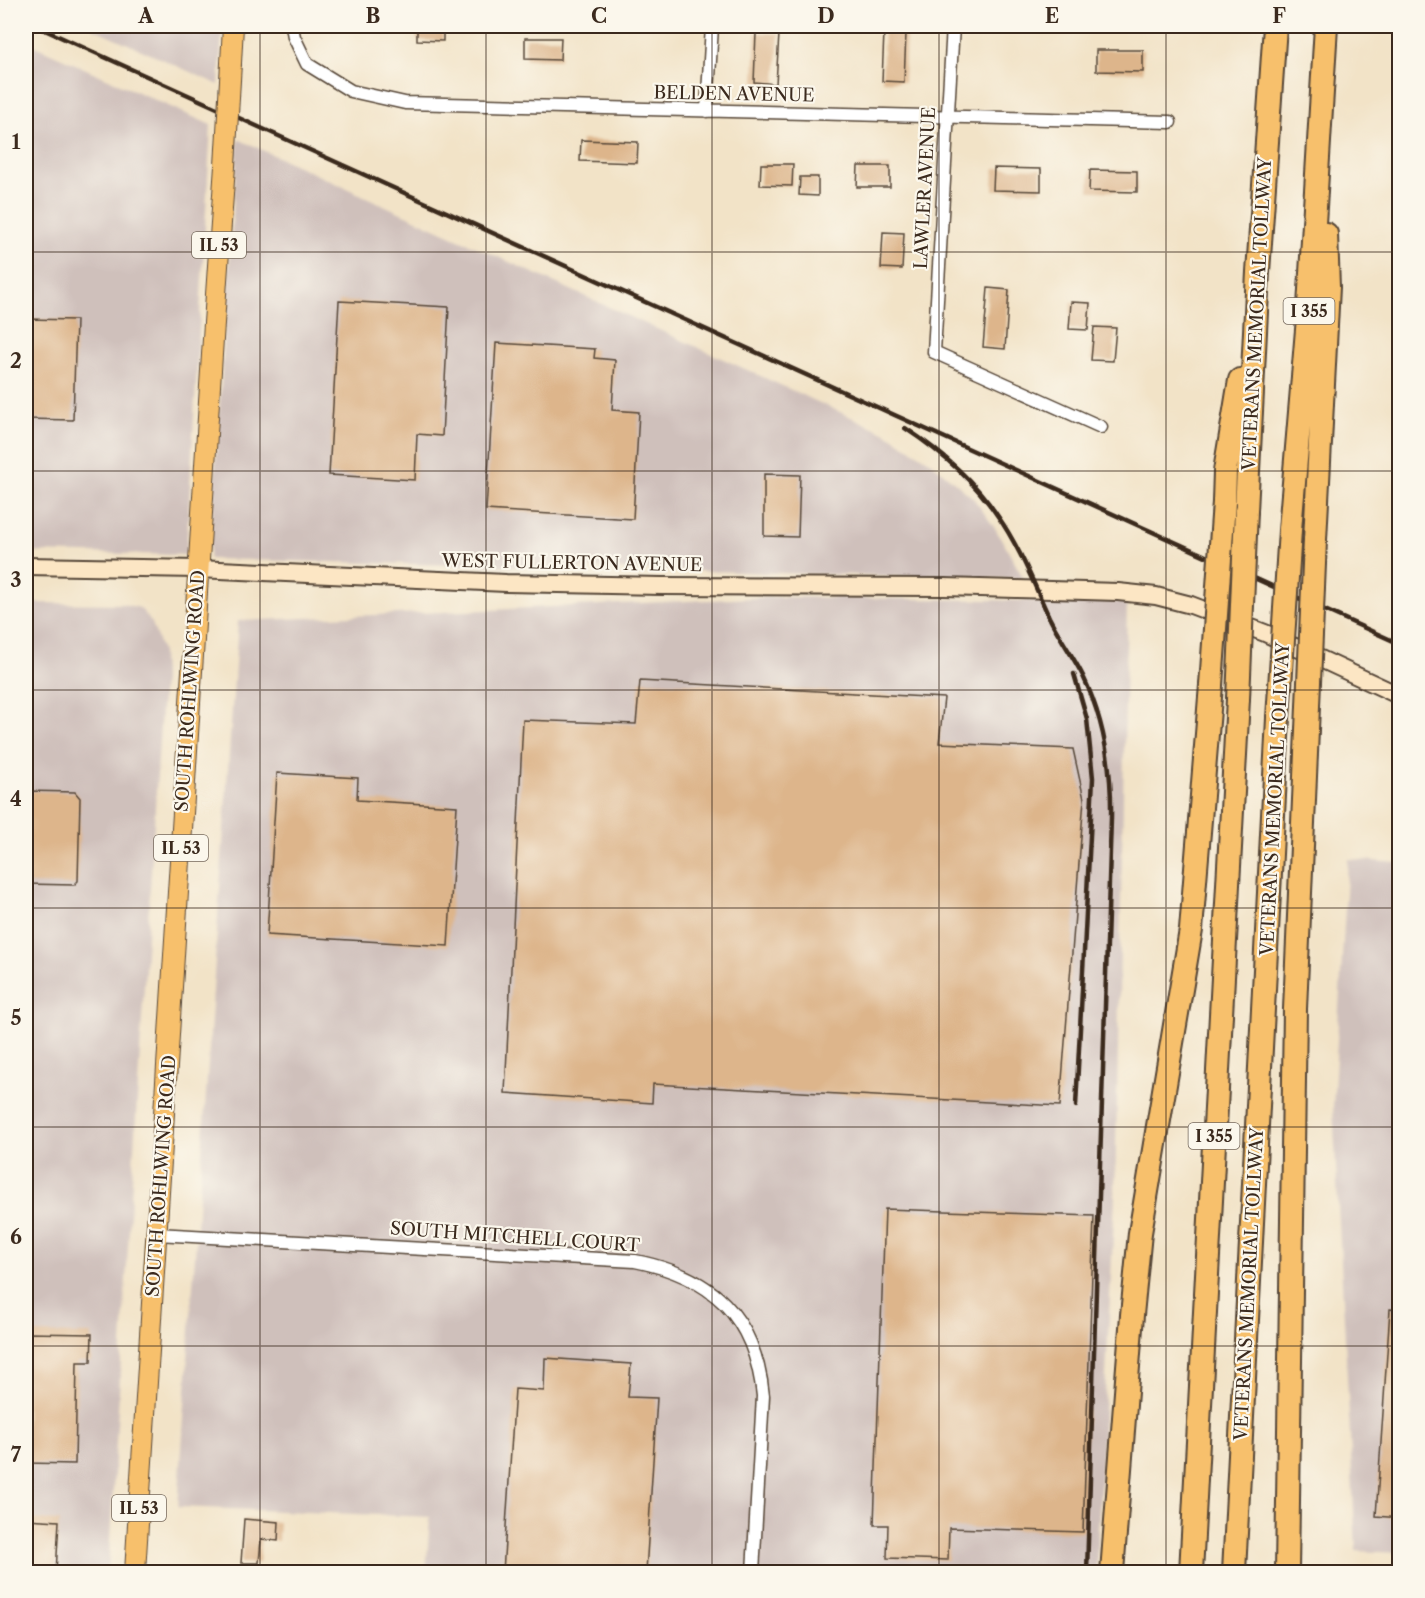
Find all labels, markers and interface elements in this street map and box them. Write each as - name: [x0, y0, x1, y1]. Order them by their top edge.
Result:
- text: A: [137, 4, 154, 28]
- text: B: [366, 4, 381, 28]
- text: C: [591, 4, 607, 28]
- text: D: [817, 4, 835, 28]
- text: E: [1045, 4, 1059, 28]
- text: F: [1272, 4, 1286, 28]
- street label: BELDEN AVENUE: [653, 82, 815, 106]
- street label: LAWLER AVENUE: [910, 106, 940, 270]
- text: 1: [12, 130, 21, 154]
- street label: VETERANS MEMORIAL TOLLWAY: [1238, 155, 1276, 472]
- road number: IL 53: [192, 232, 246, 258]
- road number: I 355: [1284, 298, 1334, 324]
- text: 2: [10, 349, 22, 373]
- street label: WEST FULLERTON AVENUE: [440, 550, 703, 576]
- text: 3: [10, 568, 22, 592]
- street label: SOUTH ROHLWING ROAD: [171, 569, 209, 813]
- street label: VETERANS MEMORIAL TOLLWAY: [1256, 640, 1294, 957]
- text: 4: [10, 787, 22, 811]
- road number: IL 53: [154, 835, 208, 861]
- text: 5: [10, 1006, 22, 1030]
- street label: SOUTH ROHLWING ROAD: [142, 1054, 180, 1298]
- road number: I 355: [1188, 1123, 1240, 1149]
- street label: VETERANS MEMORIAL TOLLWAY: [1230, 1125, 1268, 1442]
- street label: SOUTH MITCHELL COURT: [389, 1217, 641, 1257]
- text: 6: [10, 1225, 22, 1249]
- text: 7: [11, 1443, 22, 1467]
- road number: IL 53: [112, 1495, 166, 1521]

